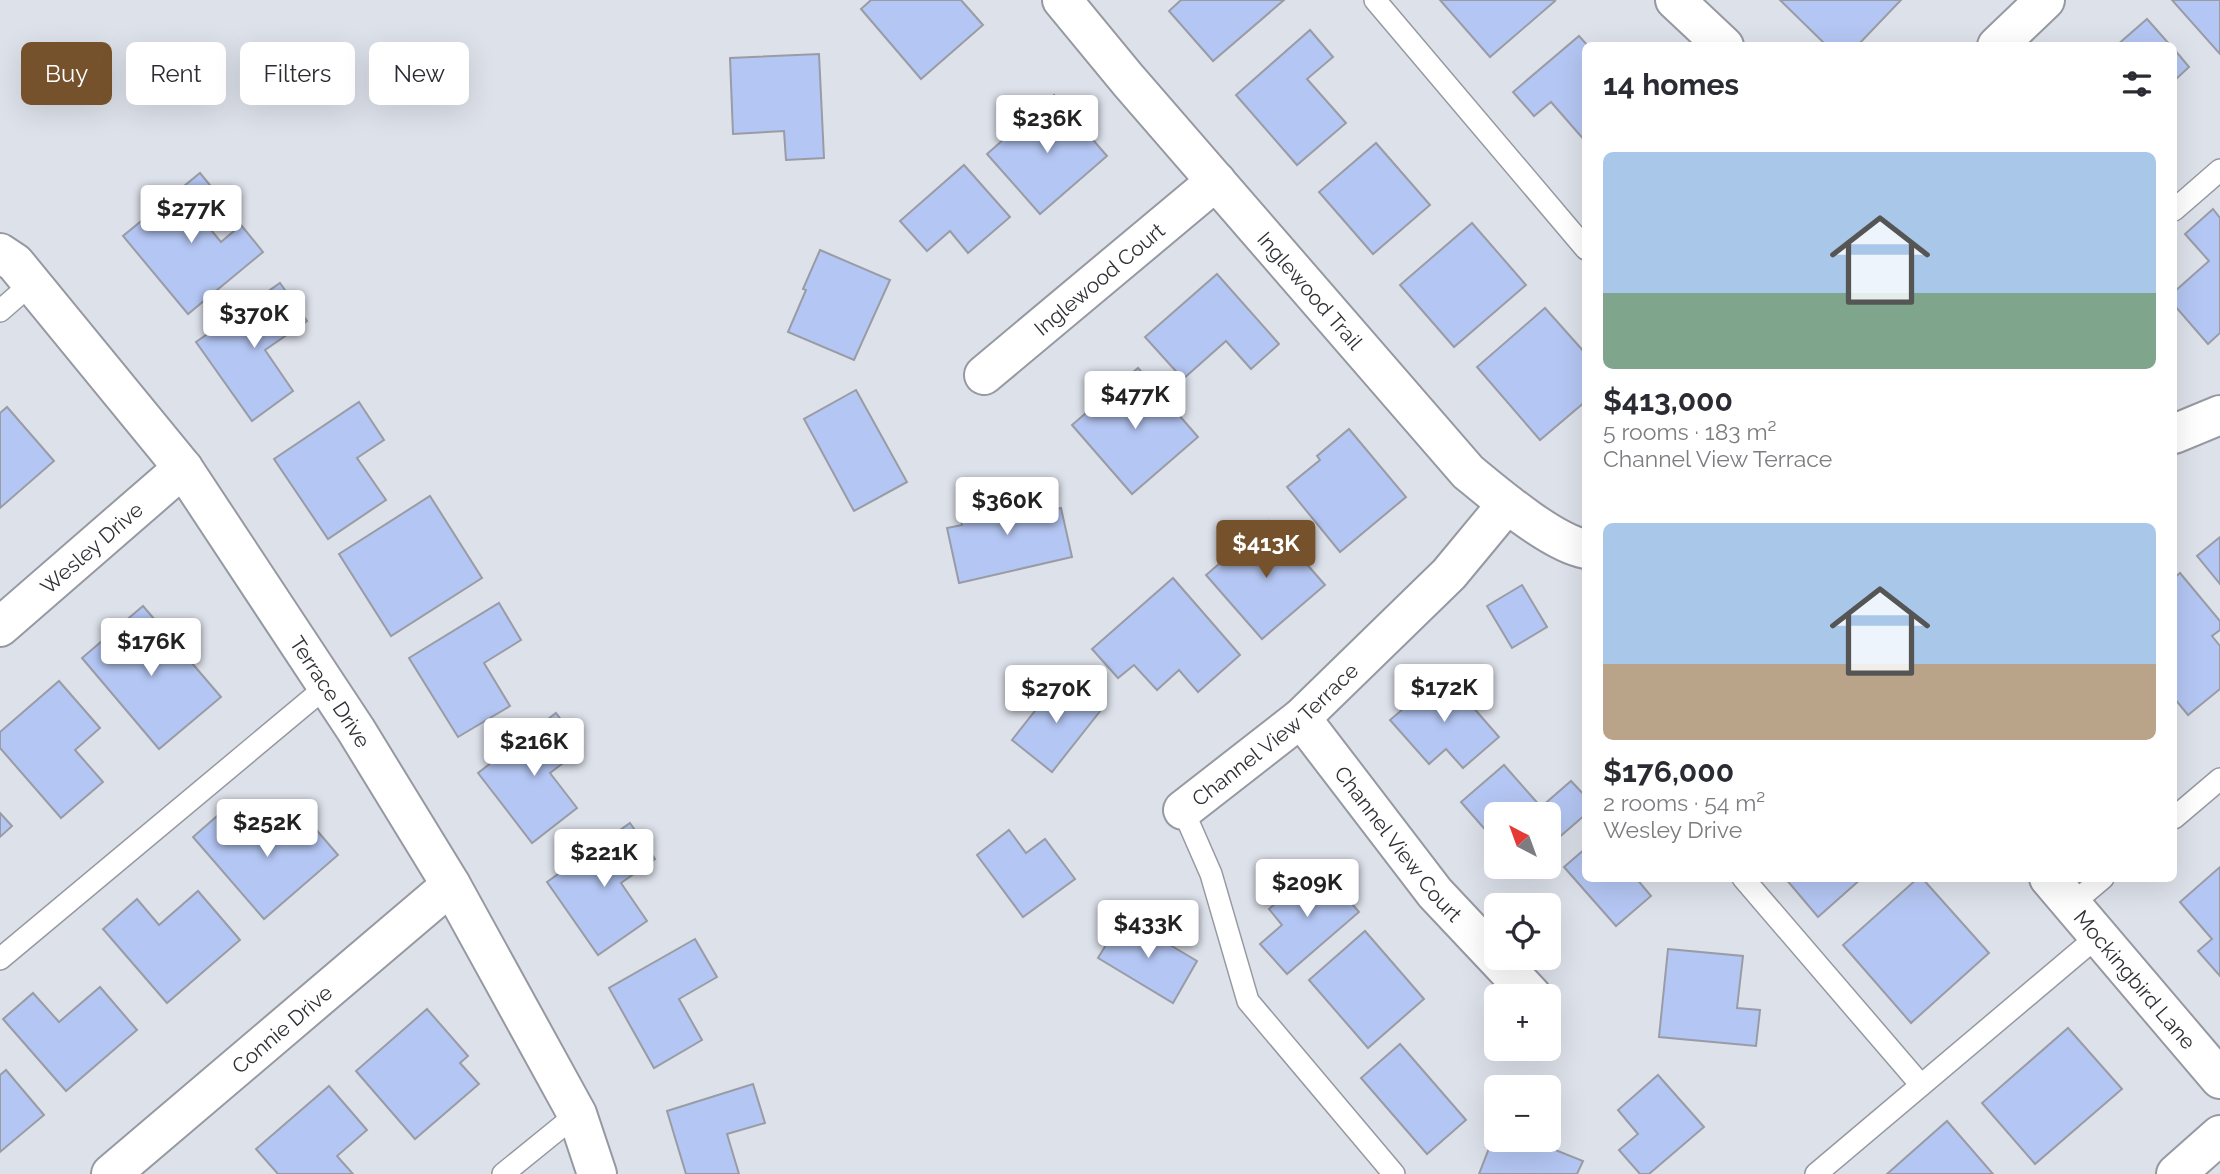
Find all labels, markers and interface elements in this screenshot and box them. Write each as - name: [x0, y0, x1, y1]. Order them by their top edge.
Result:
- chip: Buy: [21, 42, 112, 105]
- chip: Rent: [126, 42, 226, 105]
- chip: Filters: [240, 42, 355, 105]
- chip: New: [369, 42, 469, 105]
- icon: filters: [2118, 65, 2156, 103]
- text: 14 homes: [1603, 67, 1739, 102]
- pin: $236K: [998, 96, 1096, 155]
- text: $236K: [1012, 104, 1082, 131]
- pin: $277K: [142, 186, 240, 245]
- text: $277K: [157, 194, 225, 221]
- icon: home: [1817, 197, 1943, 323]
- street label: Inglewood Court: [1029, 217, 1169, 340]
- street label: Inglewood Trail: [1252, 226, 1368, 354]
- pin: $370K: [205, 290, 303, 350]
- text: $370K: [219, 299, 289, 326]
- pin: $477K: [1086, 372, 1184, 431]
- text: $477K: [1100, 380, 1170, 407]
- text: $413,000: [1603, 383, 1733, 418]
- text: 5 rooms · 183 m²: [1603, 418, 1777, 445]
- text: Channel View Terrace: [1603, 445, 1832, 472]
- pin: $360K: [958, 477, 1056, 537]
- text: $360K: [972, 486, 1042, 513]
- street label: Wesley Drive: [35, 497, 148, 599]
- pin: $413K: [1217, 520, 1315, 580]
- text: $413K: [1232, 529, 1300, 556]
- icon: home: [1817, 568, 1943, 694]
- pin: $176K: [102, 618, 200, 678]
- text: $176K: [117, 627, 185, 654]
- street label: Terrace Drive: [285, 631, 376, 752]
- street label: Channel View Terrace: [1187, 657, 1363, 811]
- pin: $172K: [1395, 664, 1493, 724]
- pin: $270K: [1007, 666, 1105, 725]
- text: $172K: [1410, 673, 1478, 700]
- text: $270K: [1021, 674, 1091, 701]
- pin: $216K: [485, 718, 583, 778]
- text: $216K: [500, 727, 568, 754]
- text: $176,000: [1603, 754, 1734, 789]
- street label: Channel View Court: [1330, 761, 1468, 926]
- text: 2 rooms · 54 m²: [1603, 789, 1765, 816]
- pin: $252K: [218, 800, 316, 859]
- north arrow: [1484, 802, 1561, 878]
- map controls: [1484, 802, 1561, 1152]
- text: $252K: [233, 808, 301, 835]
- text: Wesley Drive: [1603, 816, 1742, 843]
- pin: $221K: [555, 830, 653, 889]
- text: $221K: [570, 838, 638, 865]
- pin: $209K: [1258, 860, 1356, 919]
- text: $209K: [1272, 868, 1342, 895]
- button: locate: [1484, 893, 1561, 970]
- pin: $433K: [1099, 900, 1197, 960]
- street label: Mockingbird Lane: [2069, 905, 2201, 1054]
- text: $433K: [1114, 909, 1182, 936]
- street label: Connie Drive: [226, 979, 337, 1079]
- button: +: [1484, 984, 1561, 1061]
- button: −: [1484, 1075, 1561, 1152]

